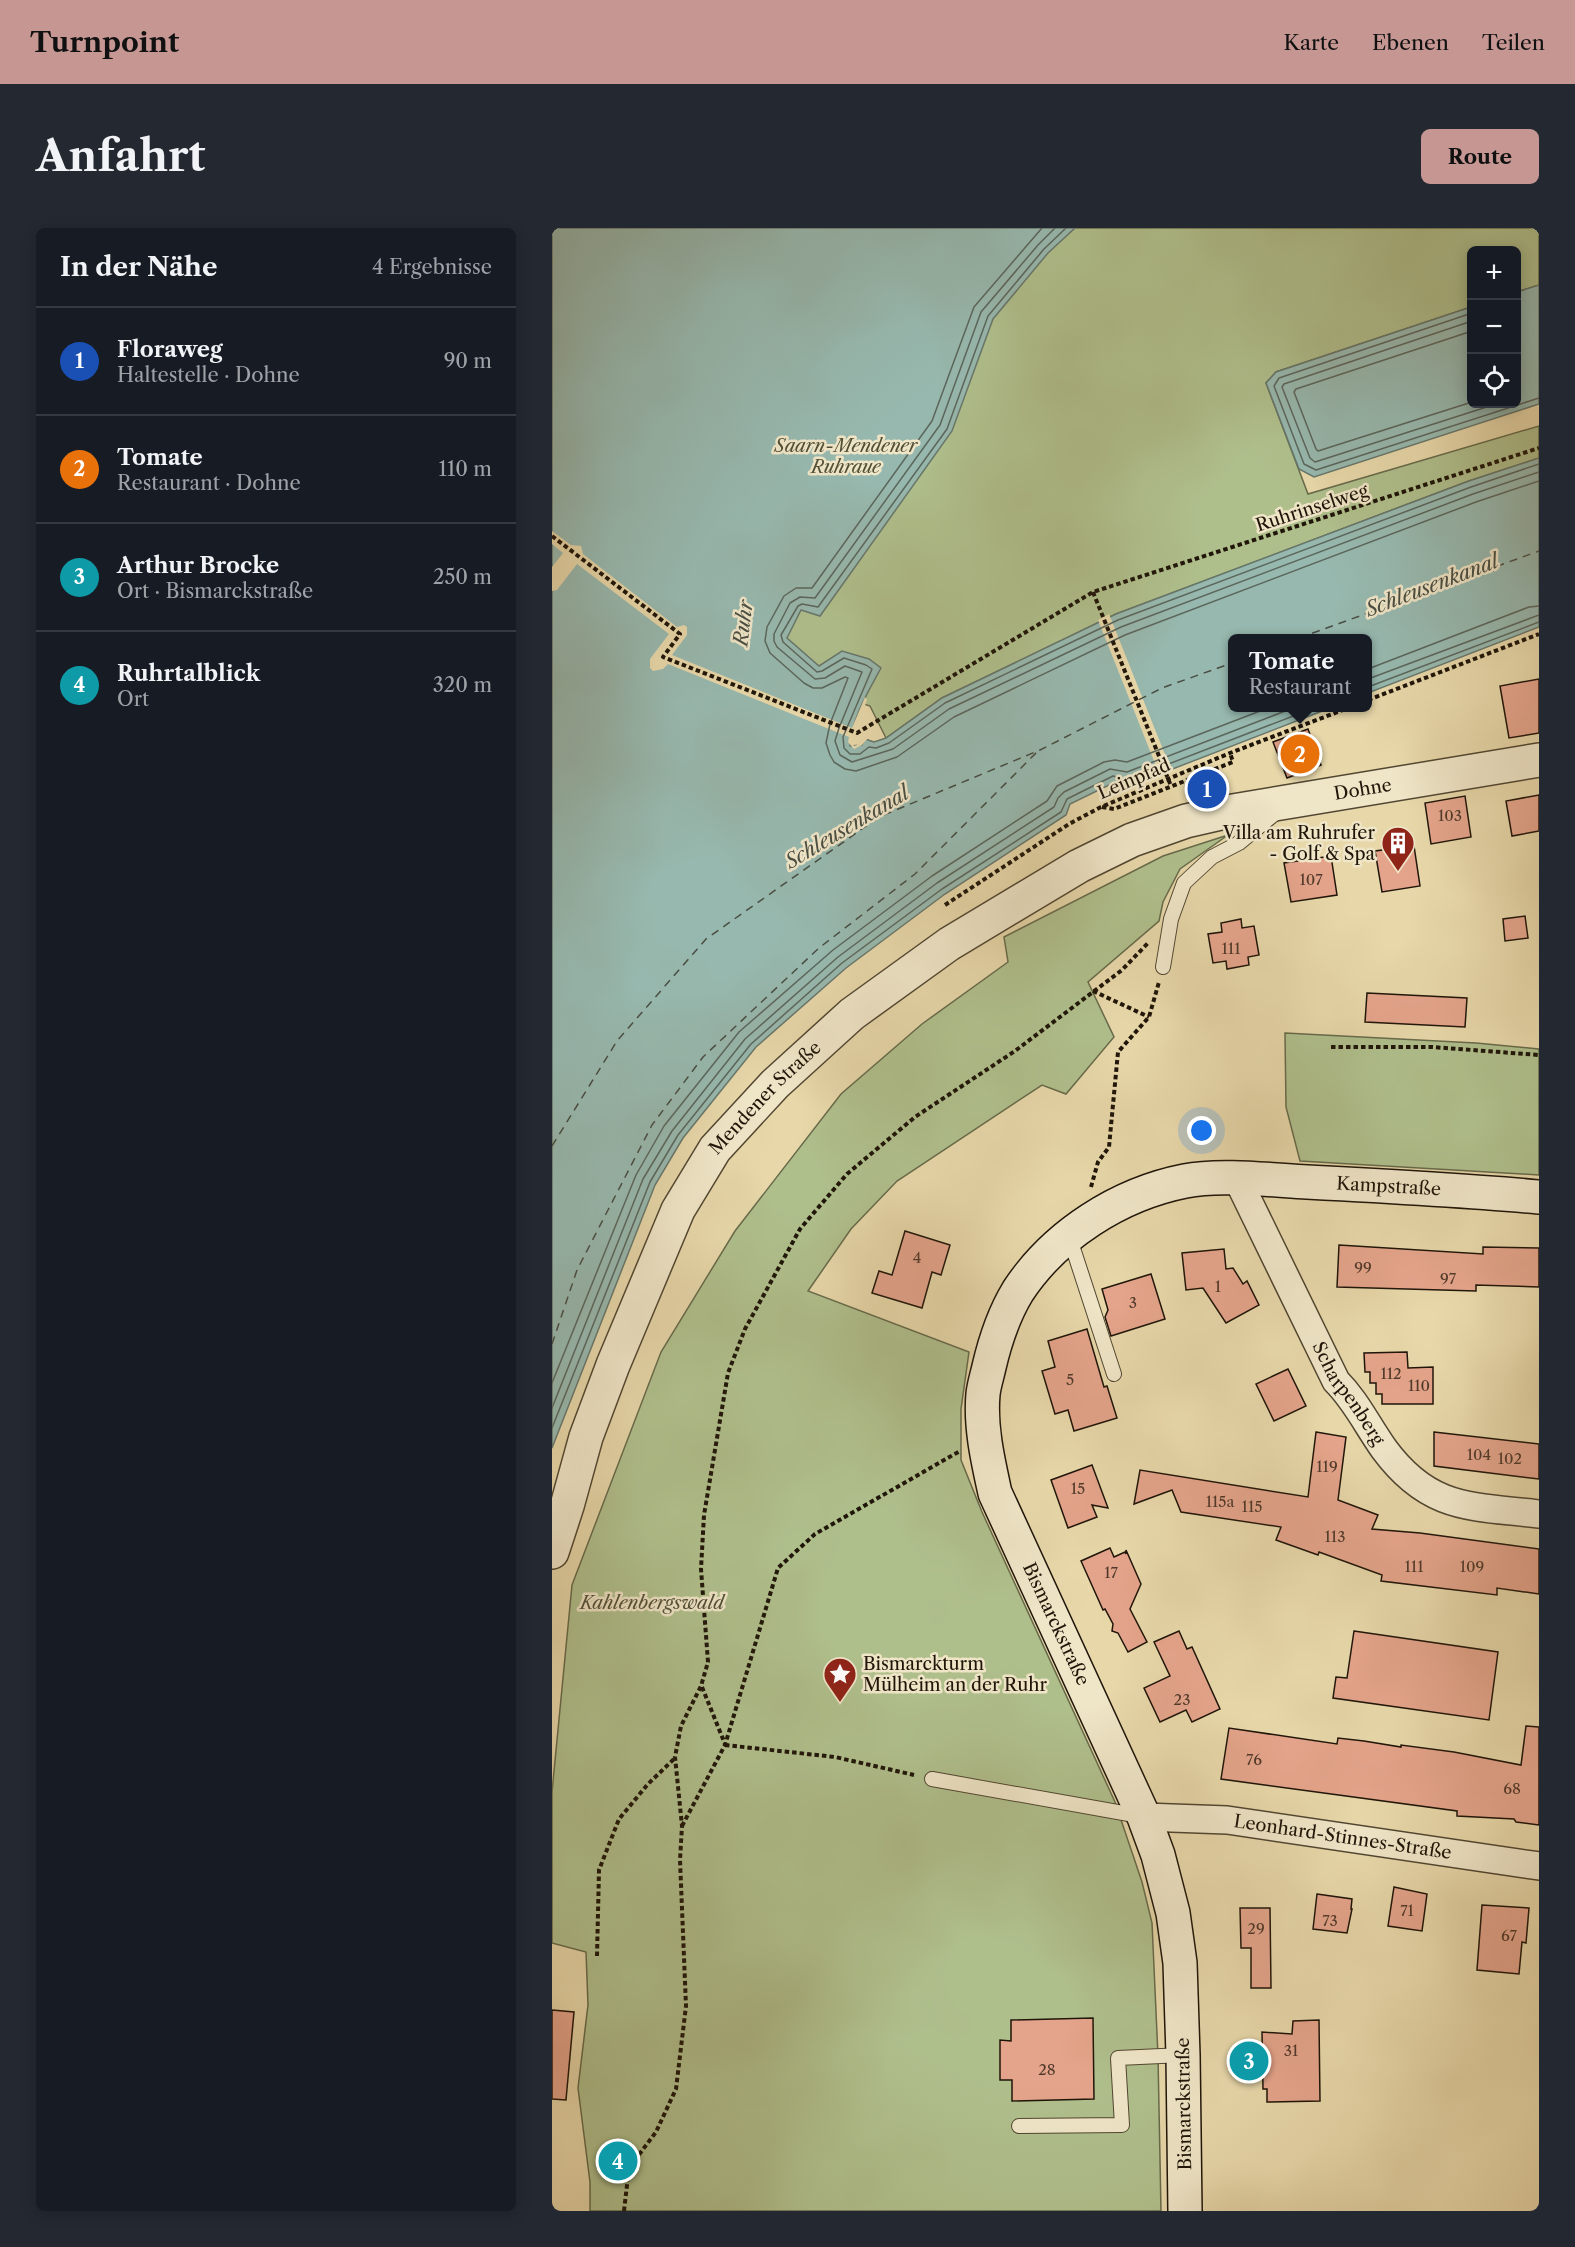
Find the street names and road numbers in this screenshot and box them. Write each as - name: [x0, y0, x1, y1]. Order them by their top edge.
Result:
- street label: Ruhrinselweg: [1253, 479, 1371, 537]
- street label: Leinpfad: [1094, 754, 1174, 804]
- street label: Dohne: [1332, 774, 1393, 805]
- street label: Mendener Straße: [705, 1037, 826, 1159]
- street label: Kampstraße: [1336, 1173, 1442, 1200]
- street label: Scharpenberg: [1308, 1338, 1390, 1450]
- street label: Bismarckstraße: [1018, 1559, 1094, 1689]
- street label: Leonhard-Stinnes-Straße: [1232, 1810, 1453, 1864]
- street label: Bismarckstraße: [1172, 2037, 1196, 2171]

